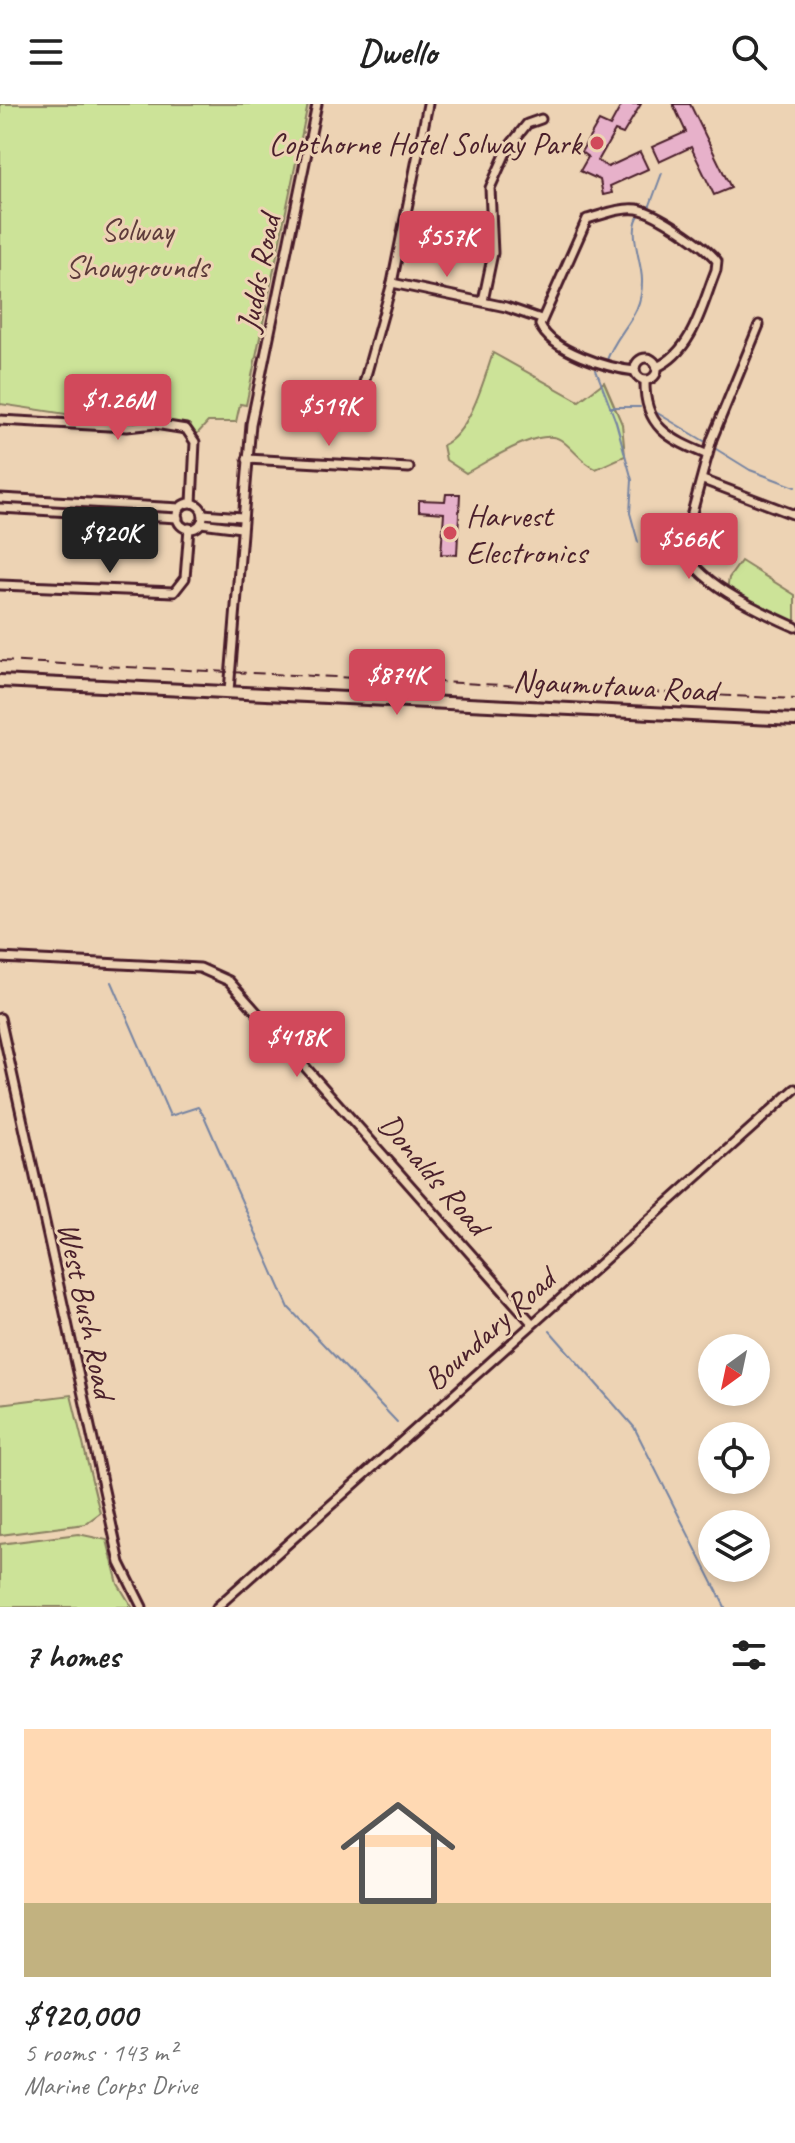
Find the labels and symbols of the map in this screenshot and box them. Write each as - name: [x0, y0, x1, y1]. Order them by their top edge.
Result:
- place label: Copthorne Hotel Solway Park: [268, 123, 583, 164]
- marker: Copthorne Hotel Solway Park: [588, 134, 606, 152]
- street label: Judds Road: [227, 207, 291, 337]
- park label: Solway Showgrounds: [66, 209, 211, 287]
- pin: $557K: [391, 211, 503, 279]
- pin: $1.26M: [53, 374, 183, 442]
- pin: $519K: [273, 380, 385, 448]
- place label: Harvest Electronics: [466, 495, 590, 573]
- pin: $920K: [54, 507, 166, 575]
- pin: $566K: [633, 513, 745, 581]
- marker: Harvest Electronics: [441, 524, 459, 542]
- pin: $874K: [341, 649, 453, 717]
- street label: Ngaumutawa Road: [512, 660, 723, 712]
- pin: $418K: [241, 1011, 353, 1079]
- street label: Donalds Road: [369, 1105, 501, 1248]
- street label: West Bush Road: [48, 1219, 126, 1407]
- street label: Boundary Road: [415, 1256, 568, 1399]
- north arrow: [698, 1334, 770, 1406]

